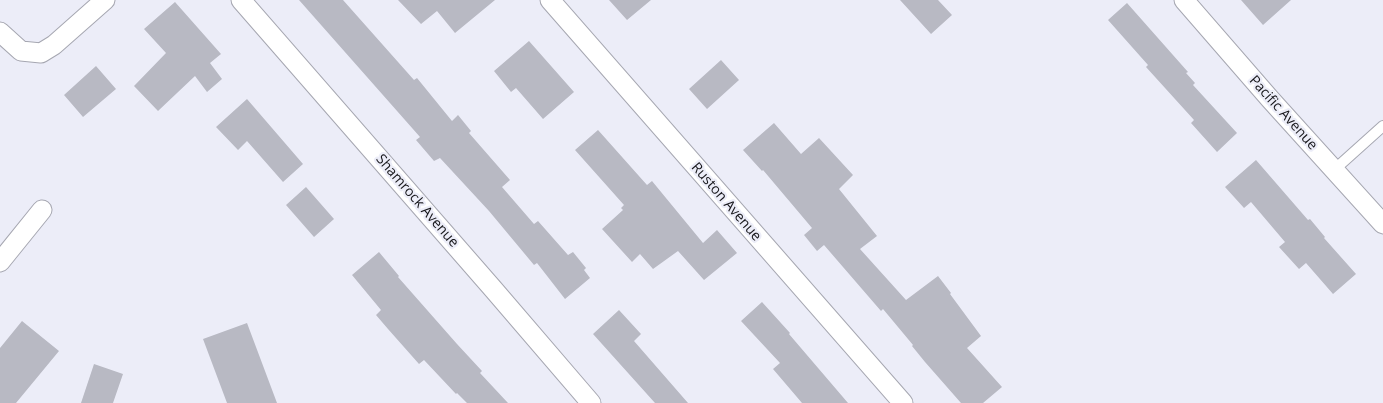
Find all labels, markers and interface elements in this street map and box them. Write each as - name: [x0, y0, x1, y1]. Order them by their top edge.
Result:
- street label: Pacific Avenue: [1245, 73, 1321, 153]
- street label: Shamrock Avenue: [372, 151, 462, 251]
- street label: Ruston Avenue: [687, 159, 765, 245]

